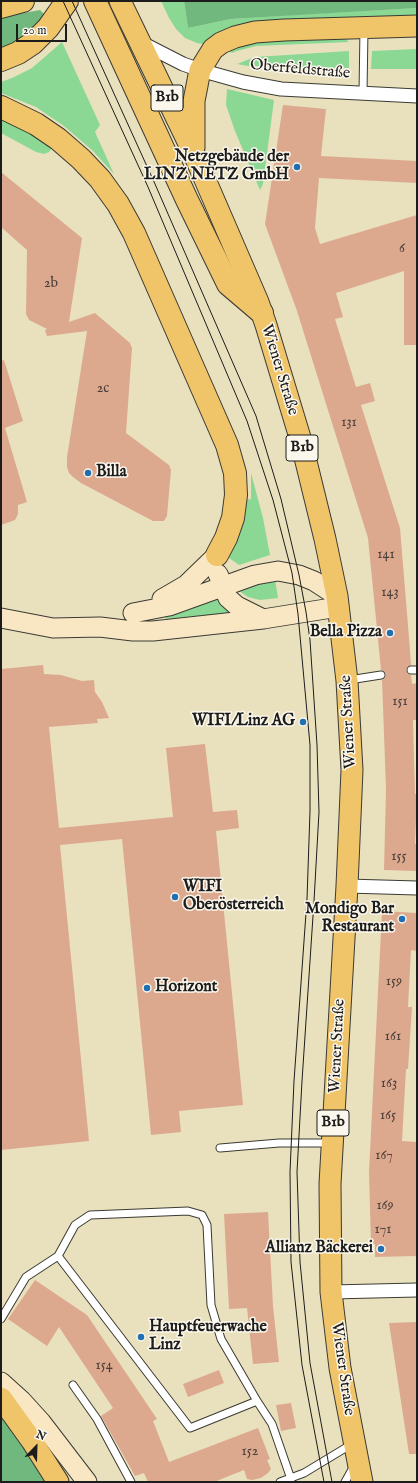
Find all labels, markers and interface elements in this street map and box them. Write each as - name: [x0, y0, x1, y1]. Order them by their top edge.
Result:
- scale bar: [18, 16, 69, 42]
- text: 20 m: [23, 23, 46, 38]
- street label: Oberfeldstraße: [249, 56, 351, 84]
- road number: B1b: [151, 85, 183, 111]
- place label: Netzgebäude der LINZ NETZ GmbH: [144, 148, 289, 186]
- marker: Netzgebäude der LINZ NETZ GmbH: [292, 162, 302, 172]
- house number: 6: [399, 241, 405, 257]
- house number: 2b: [44, 276, 58, 292]
- street label: Wiener Straße: [256, 322, 302, 418]
- house number: 2c: [97, 381, 109, 397]
- house number: 131: [341, 415, 357, 431]
- road number: B1b: [286, 435, 318, 461]
- place label: Billa: [96, 463, 127, 483]
- marker: Billa: [83, 468, 93, 478]
- house number: 141: [377, 547, 395, 563]
- house number: 143: [381, 585, 399, 601]
- place label: Bella Pizza: [310, 623, 382, 643]
- marker: Bella Pizza: [385, 628, 395, 638]
- street label: Wiener Straße: [337, 674, 361, 770]
- house number: 151: [392, 694, 408, 710]
- place label: WIFI/Linz AG: [192, 712, 295, 732]
- marker: WIFI/Linz AG: [298, 717, 308, 727]
- house number: 155: [391, 849, 407, 865]
- place label: WIFI Oberösterreich: [183, 878, 284, 916]
- marker: WIFI Oberösterreich: [170, 892, 180, 902]
- place label: Mondigo Bar Restaurant: [305, 900, 394, 938]
- marker: Mondigo Bar Restaurant: [397, 914, 407, 924]
- house number: 159: [386, 974, 402, 990]
- place label: Horizont: [155, 978, 217, 998]
- marker: Horizont: [142, 983, 152, 993]
- street label: Wiener Straße: [326, 998, 350, 1094]
- house number: 161: [385, 1029, 401, 1045]
- house number: 163: [381, 1076, 397, 1092]
- house number: 165: [380, 1108, 396, 1124]
- road number: B1b: [317, 1110, 349, 1136]
- house number: 167: [375, 1148, 393, 1164]
- house number: 169: [376, 1198, 394, 1214]
- house number: 171: [375, 1222, 391, 1238]
- place label: Allianz Bäckerei: [265, 1239, 373, 1259]
- marker: Allianz Bäckerei: [376, 1244, 386, 1254]
- place label: Hauptfeuerwache Linz: [149, 1318, 267, 1356]
- street label: Wiener Straße: [326, 1321, 358, 1417]
- marker: Hauptfeuerwache Linz: [136, 1332, 146, 1342]
- house number: 154: [95, 1358, 113, 1374]
- north arrow: [16, 1427, 56, 1467]
- text: N: [34, 1428, 48, 1444]
- house number: 152: [242, 1444, 258, 1460]

